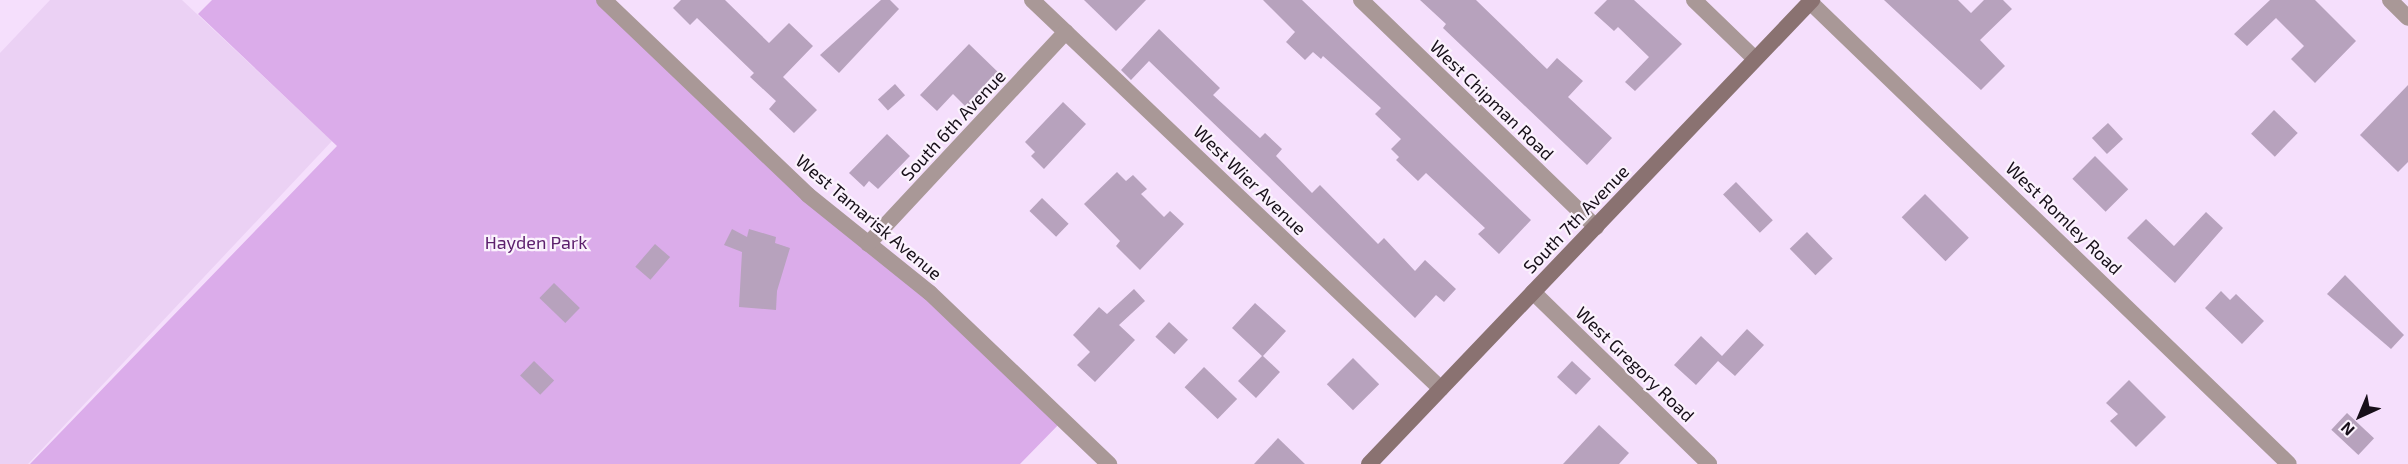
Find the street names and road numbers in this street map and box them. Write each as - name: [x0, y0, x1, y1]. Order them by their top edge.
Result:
- street label: West Chipman Road: [1426, 35, 1558, 165]
- street label: South 6th Avenue: [896, 65, 1010, 185]
- street label: West Wier Avenue: [1189, 120, 1311, 240]
- street label: West Tamarisk Avenue: [791, 149, 947, 285]
- street label: West Romley Road: [2001, 157, 2127, 279]
- street label: South 7th Avenue: [1519, 160, 1633, 278]
- street label: West Gregory Road: [1571, 302, 1699, 426]

